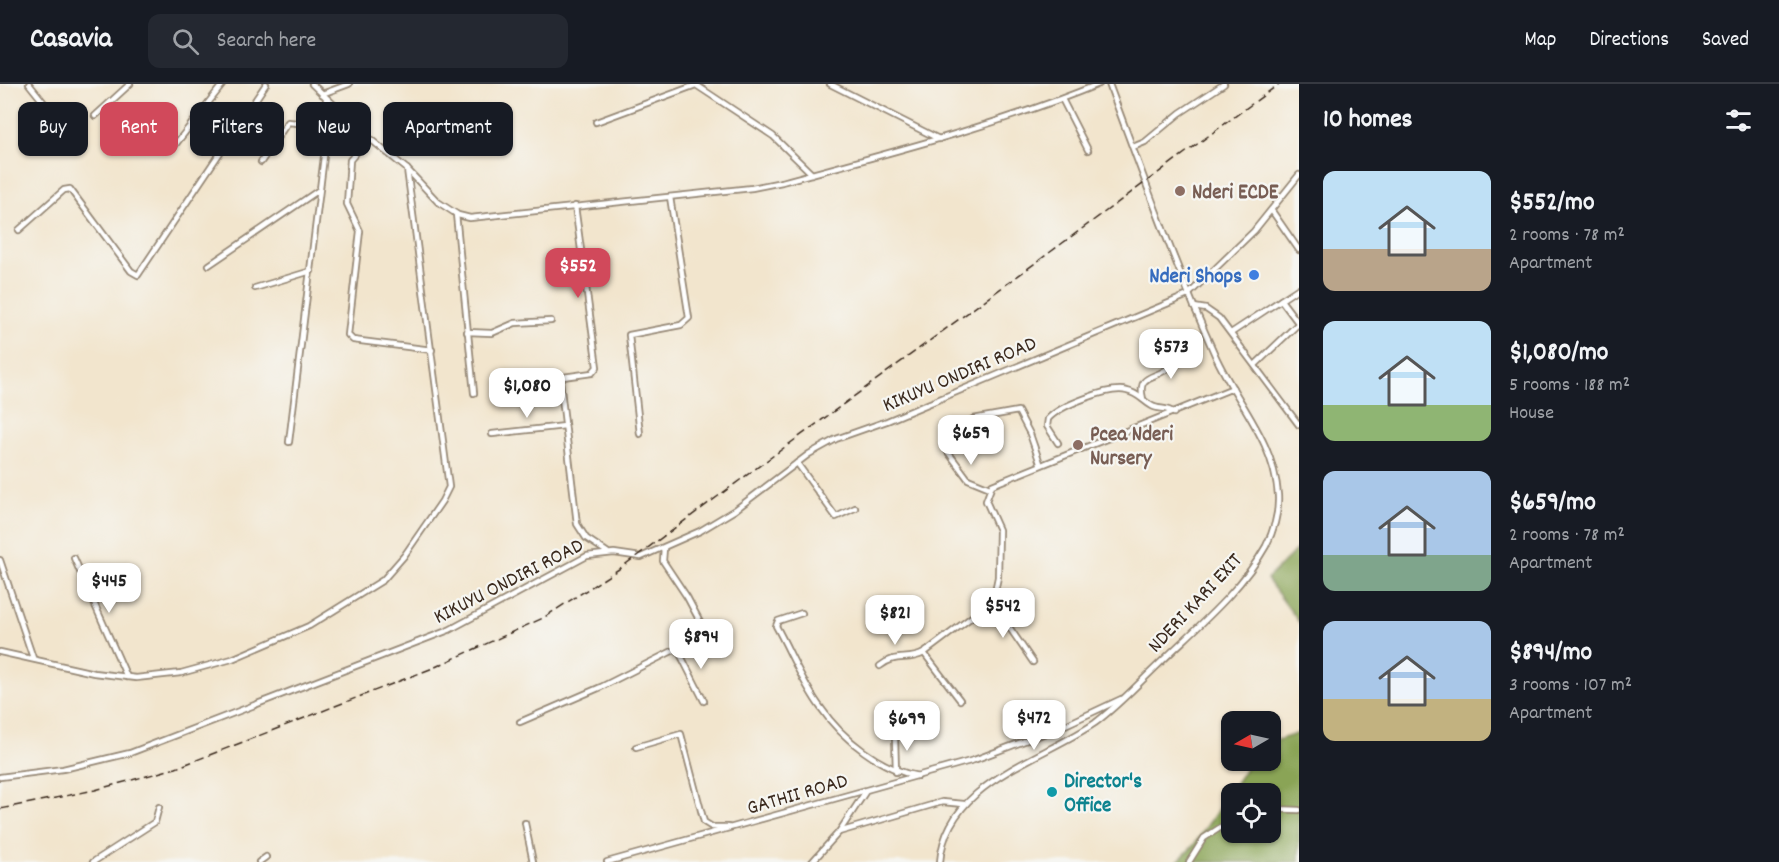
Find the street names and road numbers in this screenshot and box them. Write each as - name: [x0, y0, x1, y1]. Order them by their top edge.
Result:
- street label: KIKUYU ONDIRI ROAD: [879, 330, 1042, 422]
- street label: KIKUYU ONDIRI ROAD: [429, 532, 590, 633]
- street label: NDERI KARI EXIT: [1142, 547, 1251, 661]
- street label: GATHII ROAD: [744, 767, 852, 825]

